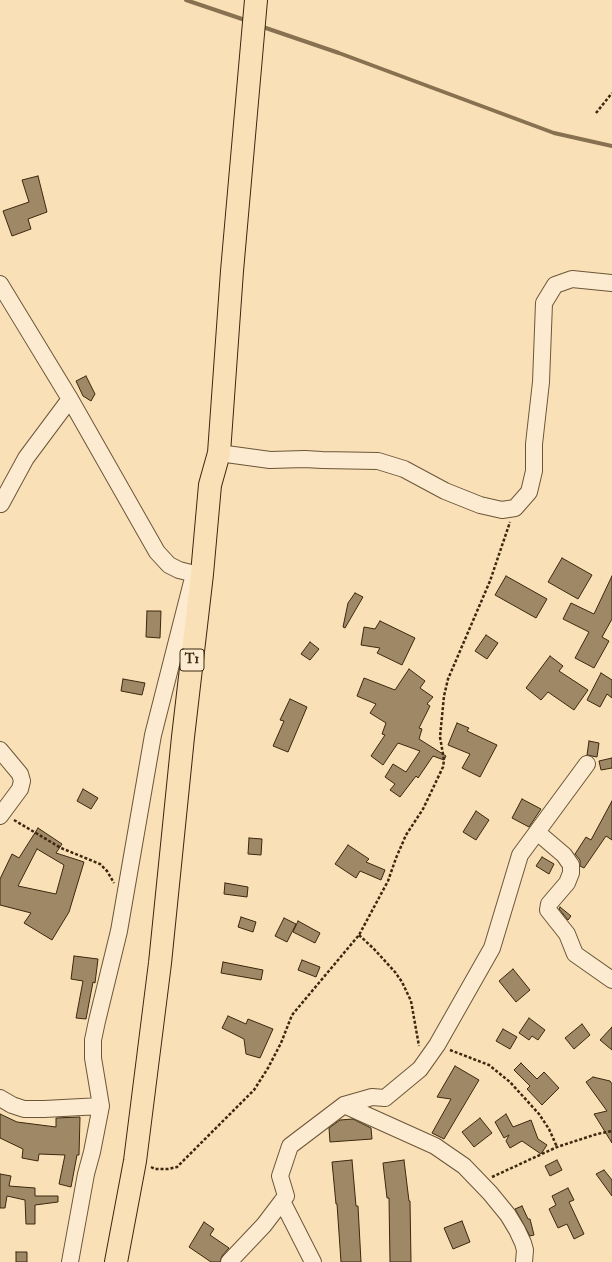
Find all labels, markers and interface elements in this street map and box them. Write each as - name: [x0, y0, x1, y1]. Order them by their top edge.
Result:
- road number: T1: [180, 649, 204, 671]

